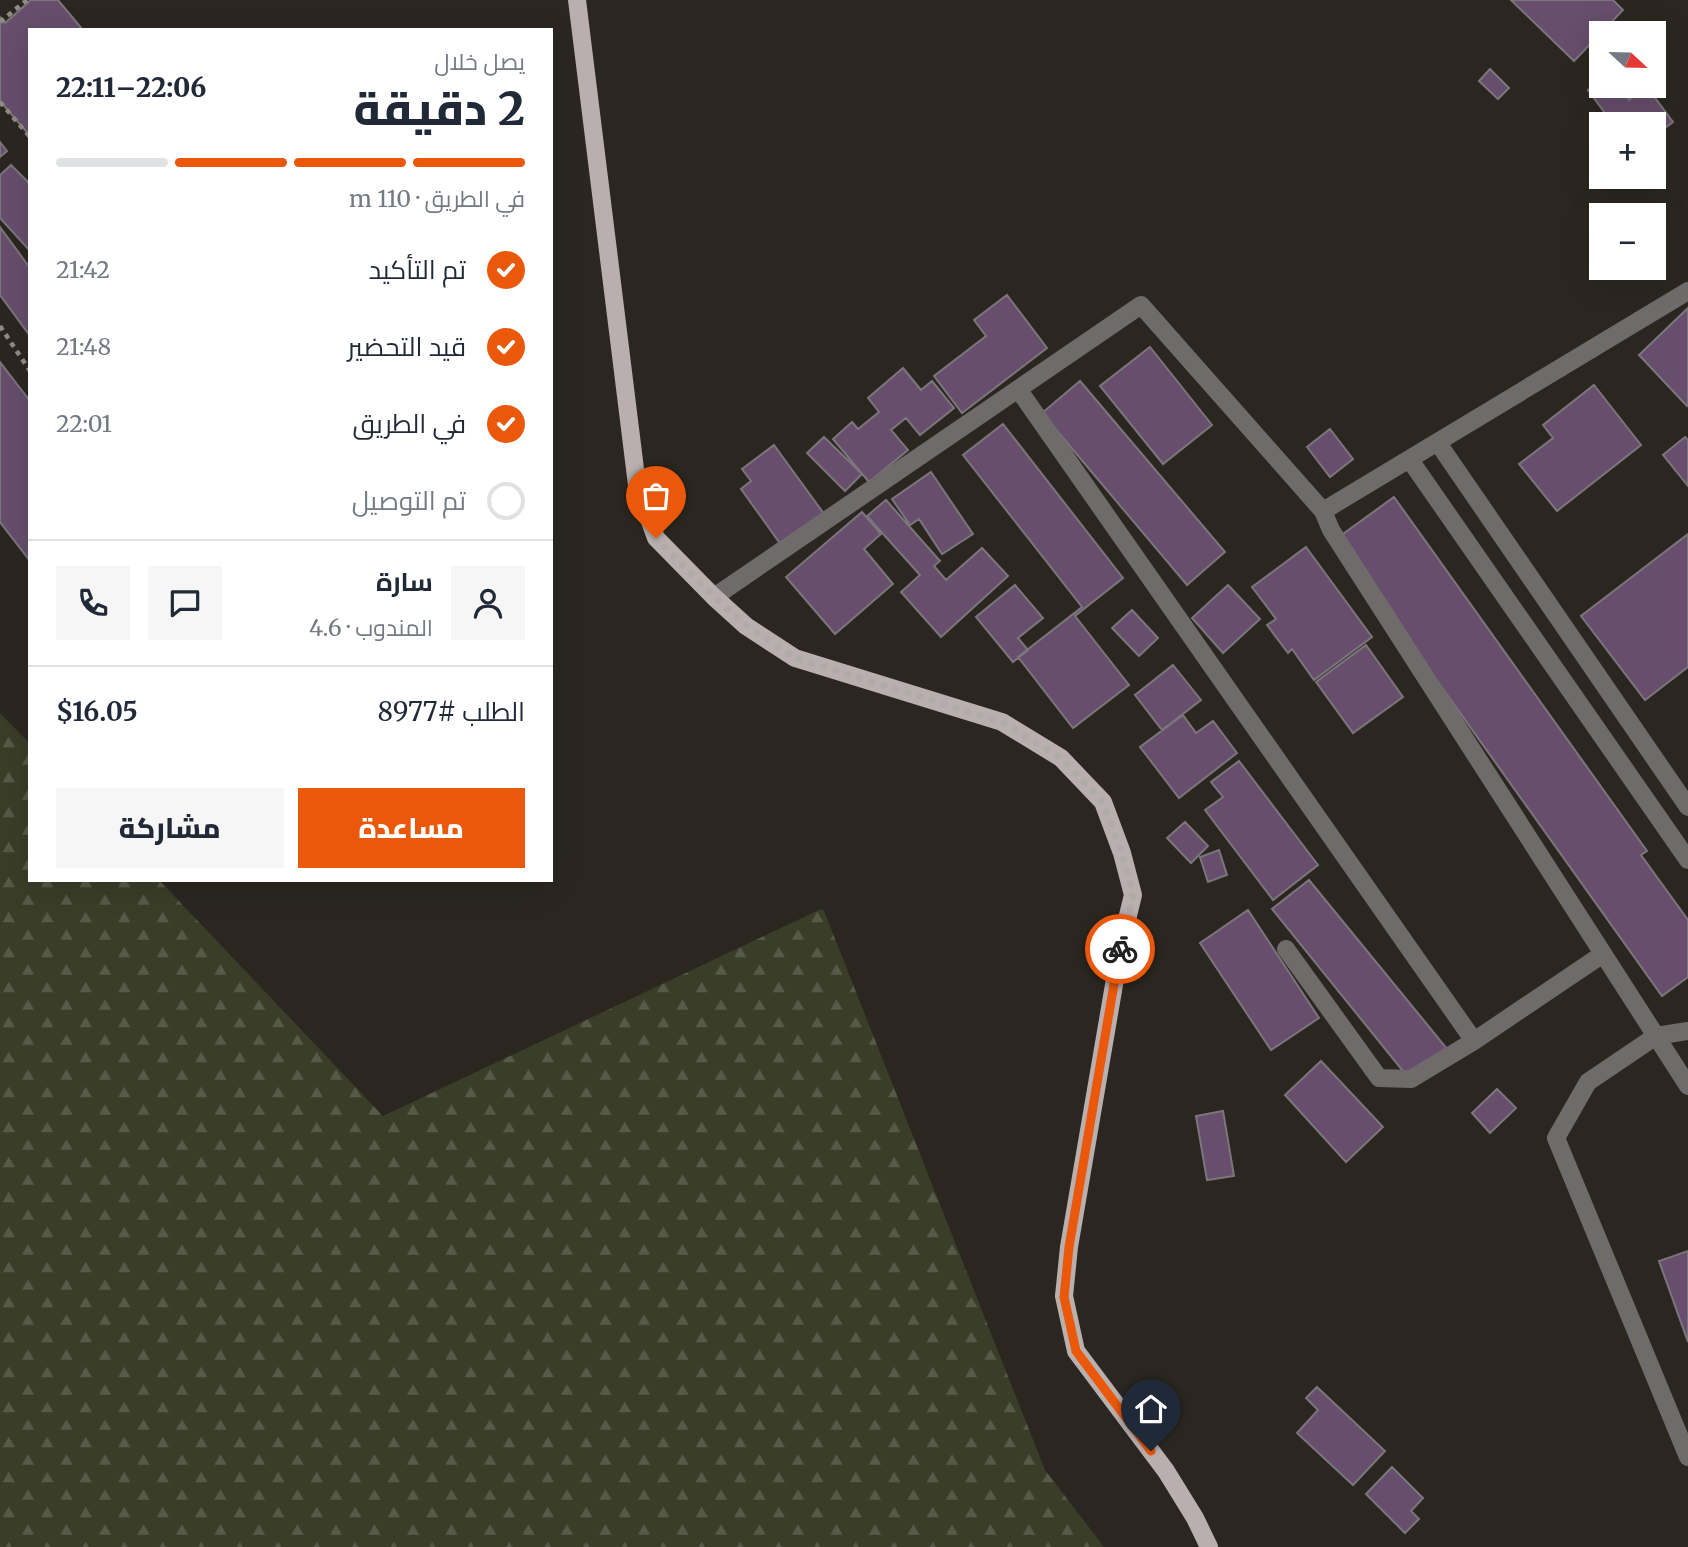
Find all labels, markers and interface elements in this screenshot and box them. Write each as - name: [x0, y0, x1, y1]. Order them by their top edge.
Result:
- north arrow: [1589, 21, 1666, 98]
- map controls: [1589, 21, 1666, 280]
- text: يصل خلال: [434, 47, 525, 76]
- text: 22:06–22:11: [56, 71, 206, 104]
- text: 2 دقيقة: [354, 80, 525, 138]
- button: +: [1589, 112, 1666, 189]
- text: في الطريق · 110 m: [349, 184, 525, 213]
- button: −: [1589, 203, 1666, 280]
- icon: check: [487, 251, 525, 289]
- text: تم التأكيد: [368, 253, 466, 286]
- text: 21:42: [56, 255, 110, 284]
- icon: check: [487, 328, 525, 366]
- text: قيد التحضير: [347, 330, 466, 363]
- text: 21:48: [56, 332, 111, 361]
- icon: check: [487, 405, 525, 443]
- text: في الطريق: [353, 407, 466, 440]
- text: 22:01: [56, 409, 112, 438]
- pin: [626, 466, 686, 538]
- icon: bag: [637, 477, 675, 515]
- text: تم التوصيل: [352, 484, 466, 517]
- text: سارة: [376, 565, 433, 598]
- button: phone: [56, 566, 130, 640]
- button: chat: [148, 566, 222, 640]
- button: person: [451, 566, 525, 640]
- text: المندوب · 4.6: [309, 613, 433, 642]
- text: $16.05: [56, 695, 138, 728]
- text: الطلب #8977: [378, 695, 525, 728]
- button: مشاركة: [56, 788, 284, 868]
- button: مساعدة: [298, 788, 525, 868]
- courier: [1085, 914, 1155, 984]
- icon: bike: [1101, 930, 1139, 968]
- pin: [1121, 1379, 1181, 1451]
- icon: home: [1132, 1390, 1170, 1428]

